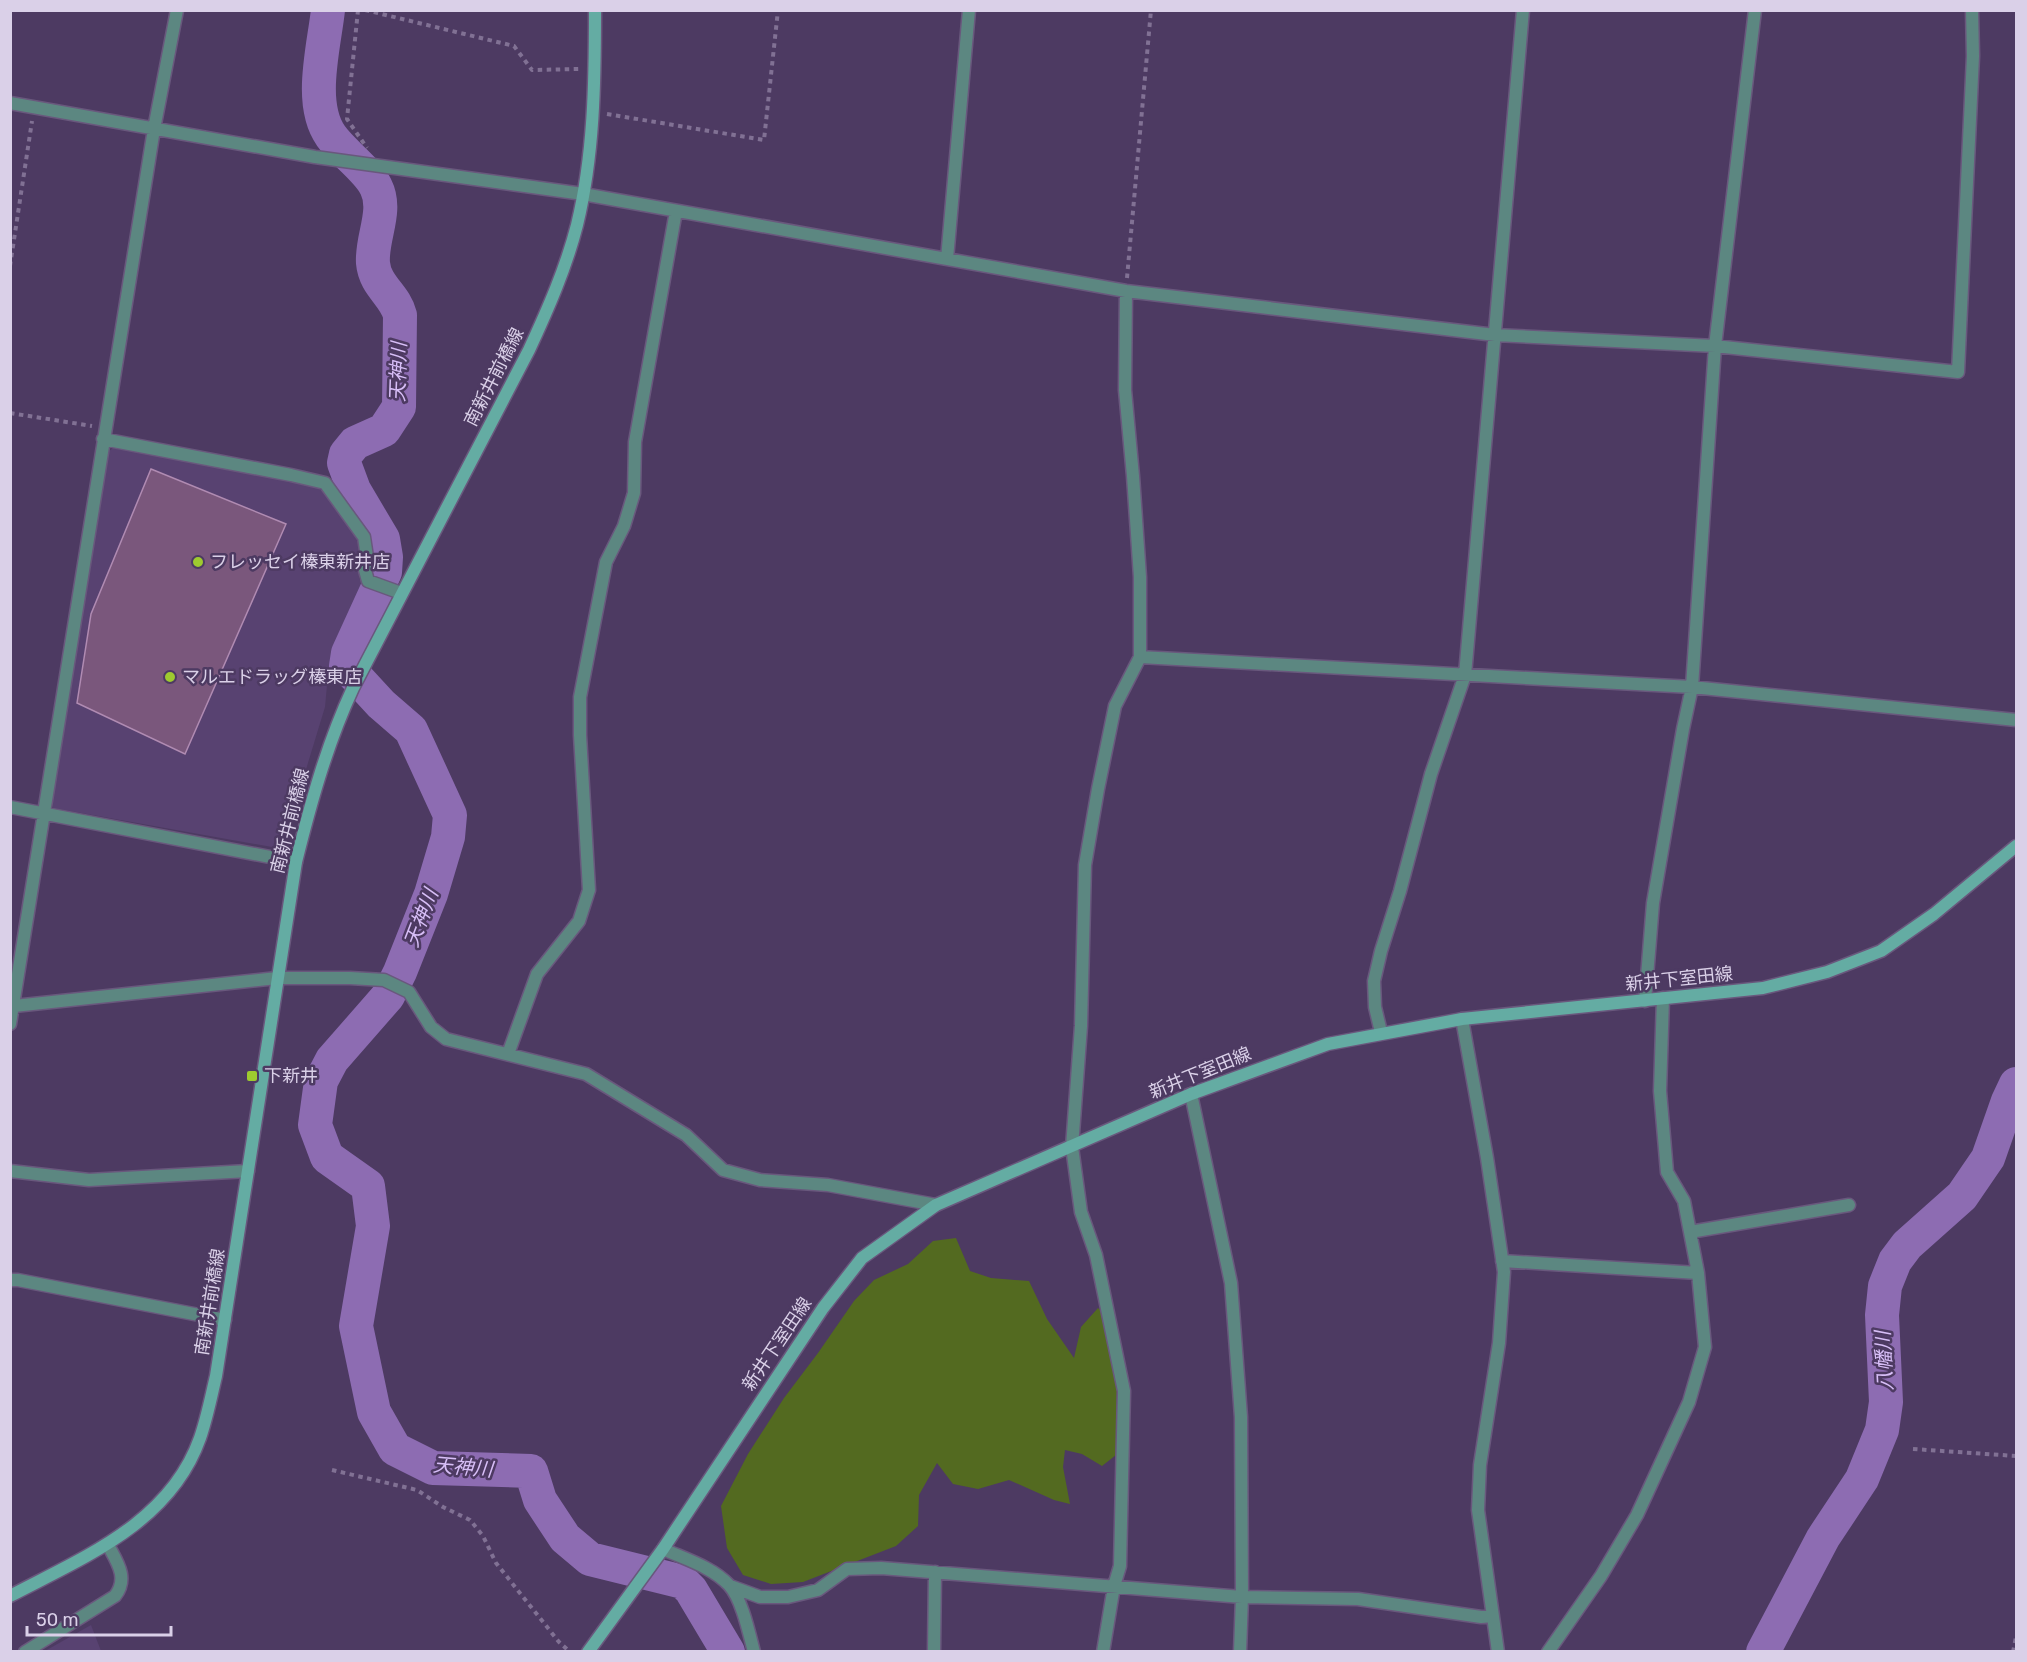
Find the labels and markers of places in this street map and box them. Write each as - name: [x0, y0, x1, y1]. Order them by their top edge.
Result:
- place label: フレッセイ榛東新井店: [210, 551, 390, 573]
- marker: フレッセイ榛東新井店: [191, 555, 205, 569]
- place label: マルエドラッグ榛東店: [182, 666, 362, 688]
- marker: マルエドラッグ榛東店: [163, 670, 177, 684]
- place label: 下新井: [264, 1065, 318, 1087]
- marker: 下新井: [245, 1069, 259, 1083]

